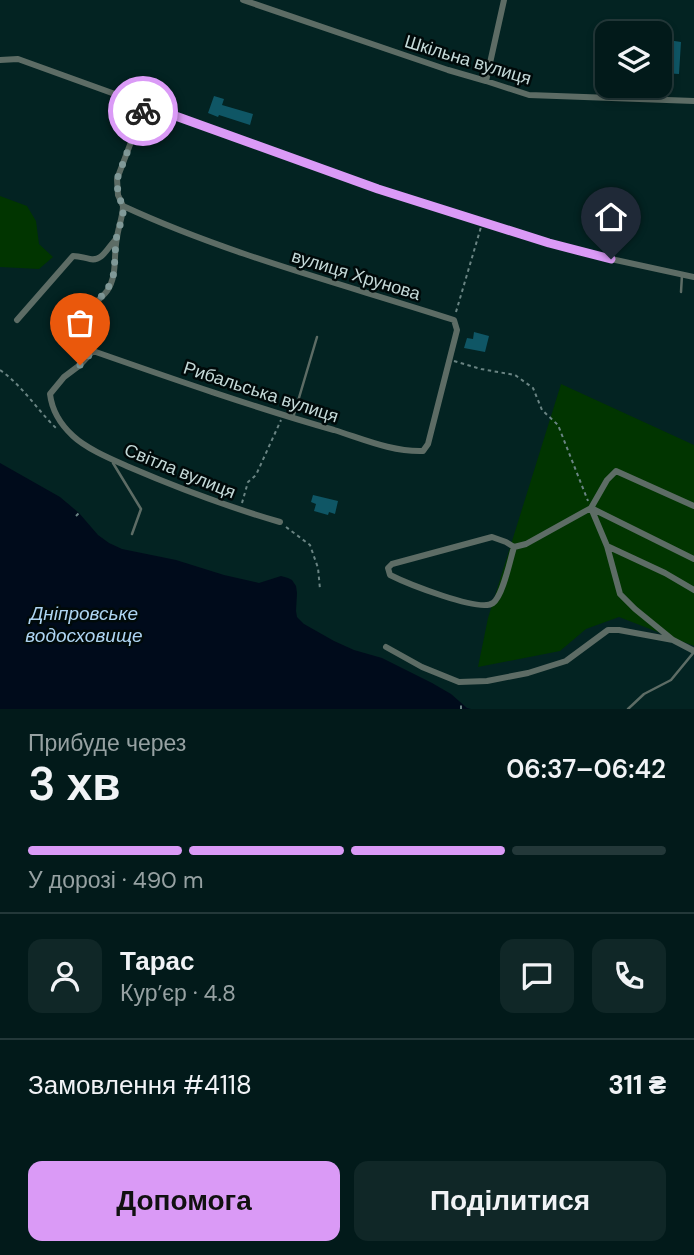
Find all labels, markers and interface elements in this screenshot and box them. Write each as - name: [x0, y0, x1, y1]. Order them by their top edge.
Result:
- map controls: [595, 21, 672, 98]
- button: layers: [595, 21, 672, 98]
- street label: Шкільна вулиця: [402, 29, 534, 91]
- courier: [108, 76, 178, 146]
- icon: bike: [124, 92, 162, 130]
- pin: [581, 187, 641, 259]
- icon: home: [592, 198, 630, 236]
- street label: вулиця Хрунова: [289, 244, 424, 306]
- pin: [50, 293, 110, 365]
- icon: bag: [61, 304, 99, 342]
- street label: Рибальська вулиця: [180, 356, 342, 428]
- street label: Світла вулиця: [121, 438, 239, 504]
- water label: Дніпровське водосховище: [25, 601, 143, 648]
- text: Прибуде через: [28, 728, 186, 758]
- text: 06:37–06:42: [506, 752, 666, 786]
- text: 3 хв: [28, 754, 121, 814]
- text: У дорозі · 490 m: [28, 865, 203, 895]
- button: person: [28, 939, 102, 1013]
- button: chat: [500, 939, 574, 1013]
- button: phone: [592, 939, 666, 1013]
- text: Тарас: [120, 944, 195, 978]
- text: Кур’єр · 4.8: [120, 978, 236, 1008]
- text: Замовлення #4118: [28, 1068, 252, 1102]
- text: 311 ₴: [608, 1068, 666, 1102]
- button: Допомога: [28, 1161, 340, 1241]
- button: Поділитися: [354, 1161, 666, 1241]

